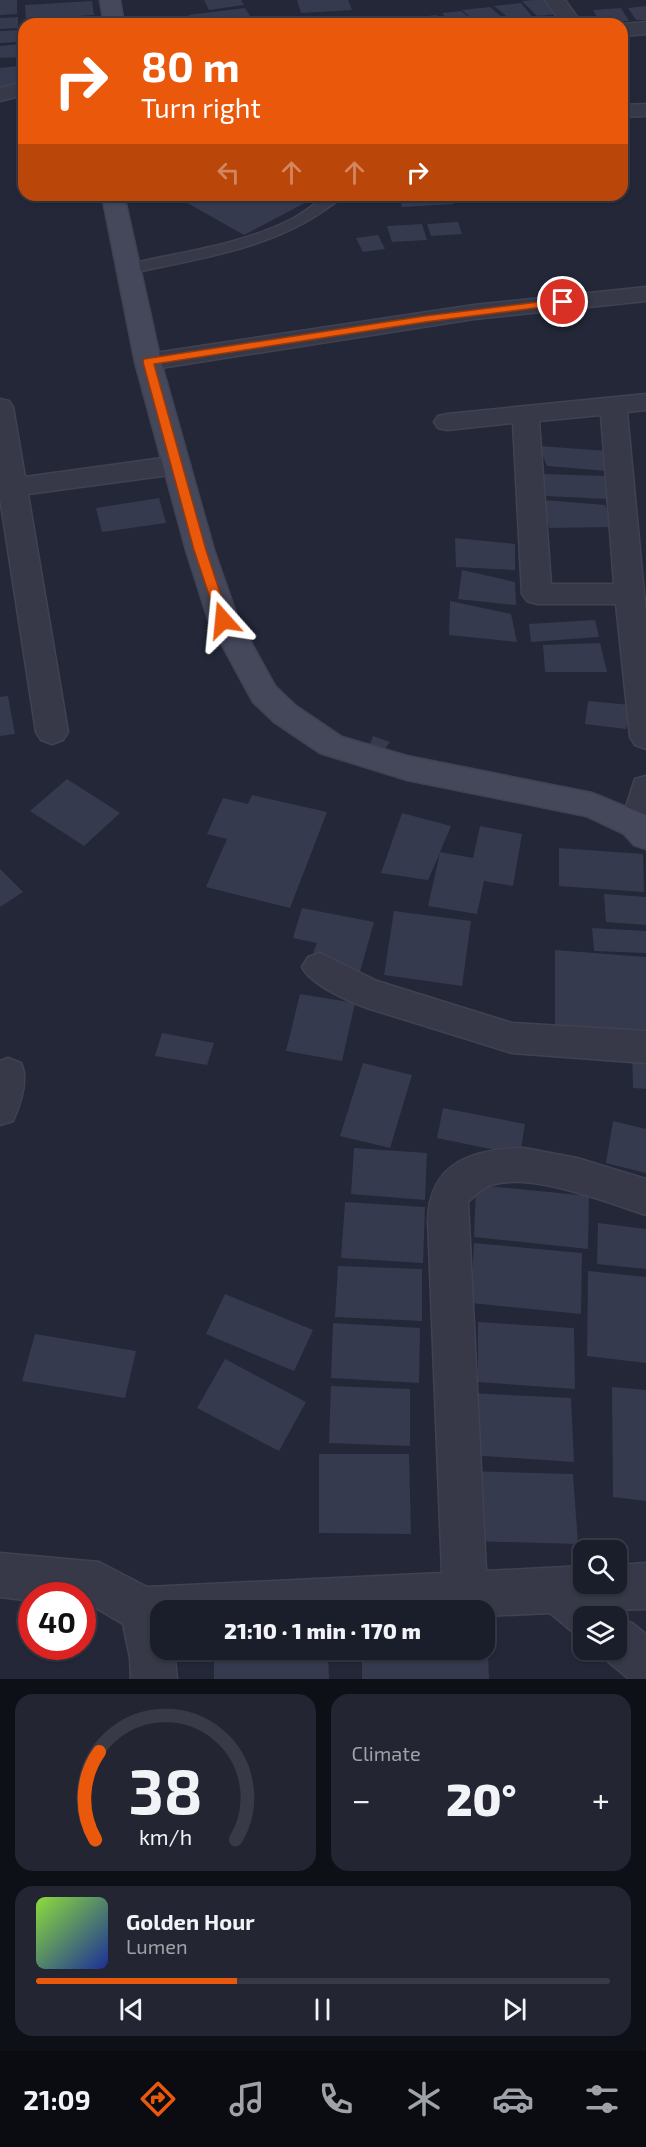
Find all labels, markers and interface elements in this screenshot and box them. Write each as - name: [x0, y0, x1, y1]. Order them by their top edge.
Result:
- text: 80 m: [141, 40, 240, 90]
- icon: right: [42, 42, 120, 120]
- text: Turn right: [141, 91, 261, 123]
- icon: left: [212, 156, 245, 189]
- icon: ahead: [275, 156, 308, 189]
- icon: ahead: [338, 156, 371, 189]
- icon: right: [401, 156, 434, 189]
- pin: [537, 276, 588, 327]
- icon: arrive: [546, 285, 579, 318]
- position arrow: [191, 588, 255, 652]
- map controls: [573, 1540, 627, 1660]
- button: search: [573, 1540, 627, 1594]
- speed limit sign: 40: [18, 1582, 96, 1660]
- button: layers: [573, 1606, 627, 1660]
- text: 21:10 · 1 min · 170 m: [224, 1617, 421, 1643]
- text: Climate: [352, 1741, 421, 1765]
- text: 38: [128, 1752, 202, 1827]
- text: 20°: [446, 1771, 517, 1825]
- text: −: [352, 1779, 371, 1819]
- text: +: [592, 1779, 610, 1819]
- text: km/h: [139, 1824, 192, 1849]
- text: Golden Hour: [126, 1908, 255, 1934]
- text: Lumen: [126, 1934, 188, 1958]
- icon: previous: [115, 1993, 148, 2026]
- icon: pause: [306, 1993, 339, 2026]
- icon: next: [498, 1993, 531, 2026]
- icon: directions: [137, 2078, 179, 2120]
- icon: music: [226, 2078, 268, 2120]
- icon: phone: [315, 2078, 357, 2120]
- icon: climate: [403, 2078, 445, 2120]
- icon: car: [492, 2078, 534, 2120]
- icon: filters: [581, 2078, 623, 2120]
- text: 21:09: [23, 2083, 91, 2115]

